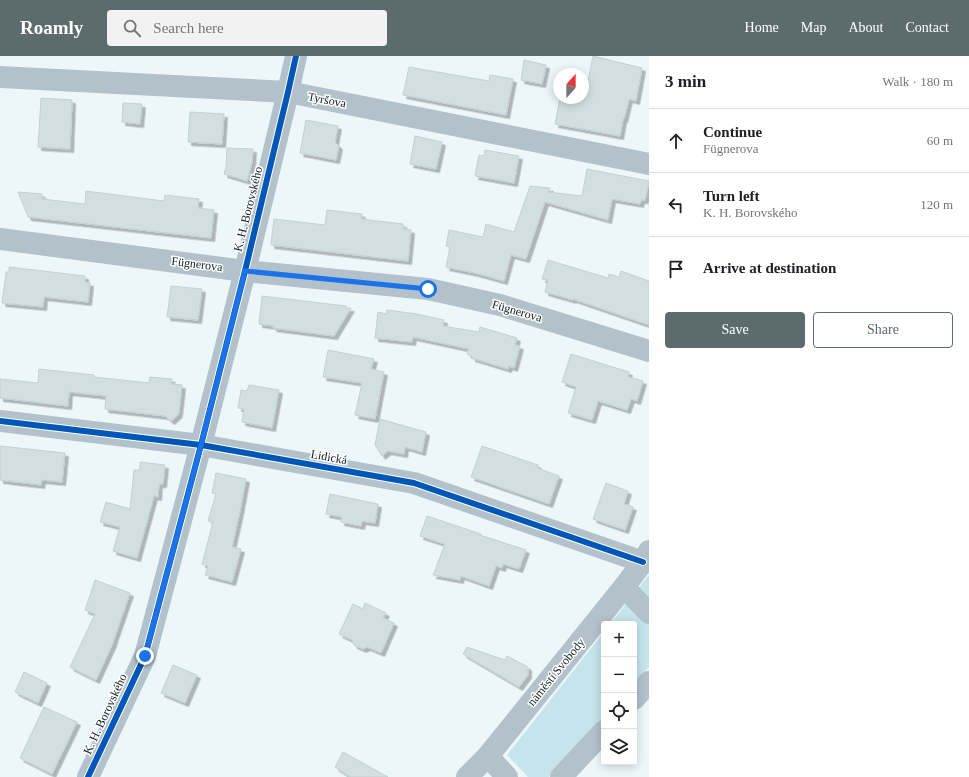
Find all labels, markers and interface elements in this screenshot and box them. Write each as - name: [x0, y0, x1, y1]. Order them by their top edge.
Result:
- search box: [107, 10, 387, 46]
- text: Roamly: [20, 17, 83, 38]
- icon: search: [121, 17, 143, 39]
- text: Search here: [153, 20, 224, 36]
- text: Home: [745, 20, 779, 35]
- text: Map: [801, 20, 826, 35]
- text: About: [848, 20, 883, 35]
- text: Contact: [905, 20, 949, 35]
- north arrow: [553, 68, 589, 104]
- text: 3 min: [665, 72, 706, 91]
- text: Walk · 180 m: [882, 74, 953, 89]
- street label: Tyršova: [307, 89, 348, 111]
- text: Continue: [703, 124, 762, 140]
- icon: ahead: [665, 130, 687, 152]
- text: 60 m: [927, 133, 953, 148]
- text: Fügnerova: [703, 141, 759, 156]
- street label: K. H. Borovského: [231, 165, 265, 253]
- text: Turn left: [703, 188, 760, 204]
- icon: left: [665, 194, 687, 216]
- text: 120 m: [920, 197, 953, 212]
- text: K. H. Borovského: [703, 205, 798, 220]
- street label: Fügnerova: [171, 254, 224, 274]
- icon: arrive: [665, 258, 687, 280]
- text: Arrive at destination: [703, 260, 836, 276]
- route start: [419, 280, 437, 298]
- street label: Fügnerova: [490, 297, 544, 325]
- button: Save: [665, 312, 805, 348]
- button: Share: [813, 312, 953, 348]
- street label: Lidická: [310, 447, 349, 467]
- map controls: [601, 621, 637, 765]
- button: +: [601, 621, 637, 657]
- street label: náměstí Svobody: [524, 635, 588, 709]
- route end: [136, 647, 154, 665]
- button: −: [601, 657, 637, 693]
- street label: K. H. Borovského: [80, 671, 130, 757]
- button: locate: [601, 693, 637, 729]
- button: layers: [601, 729, 637, 765]

